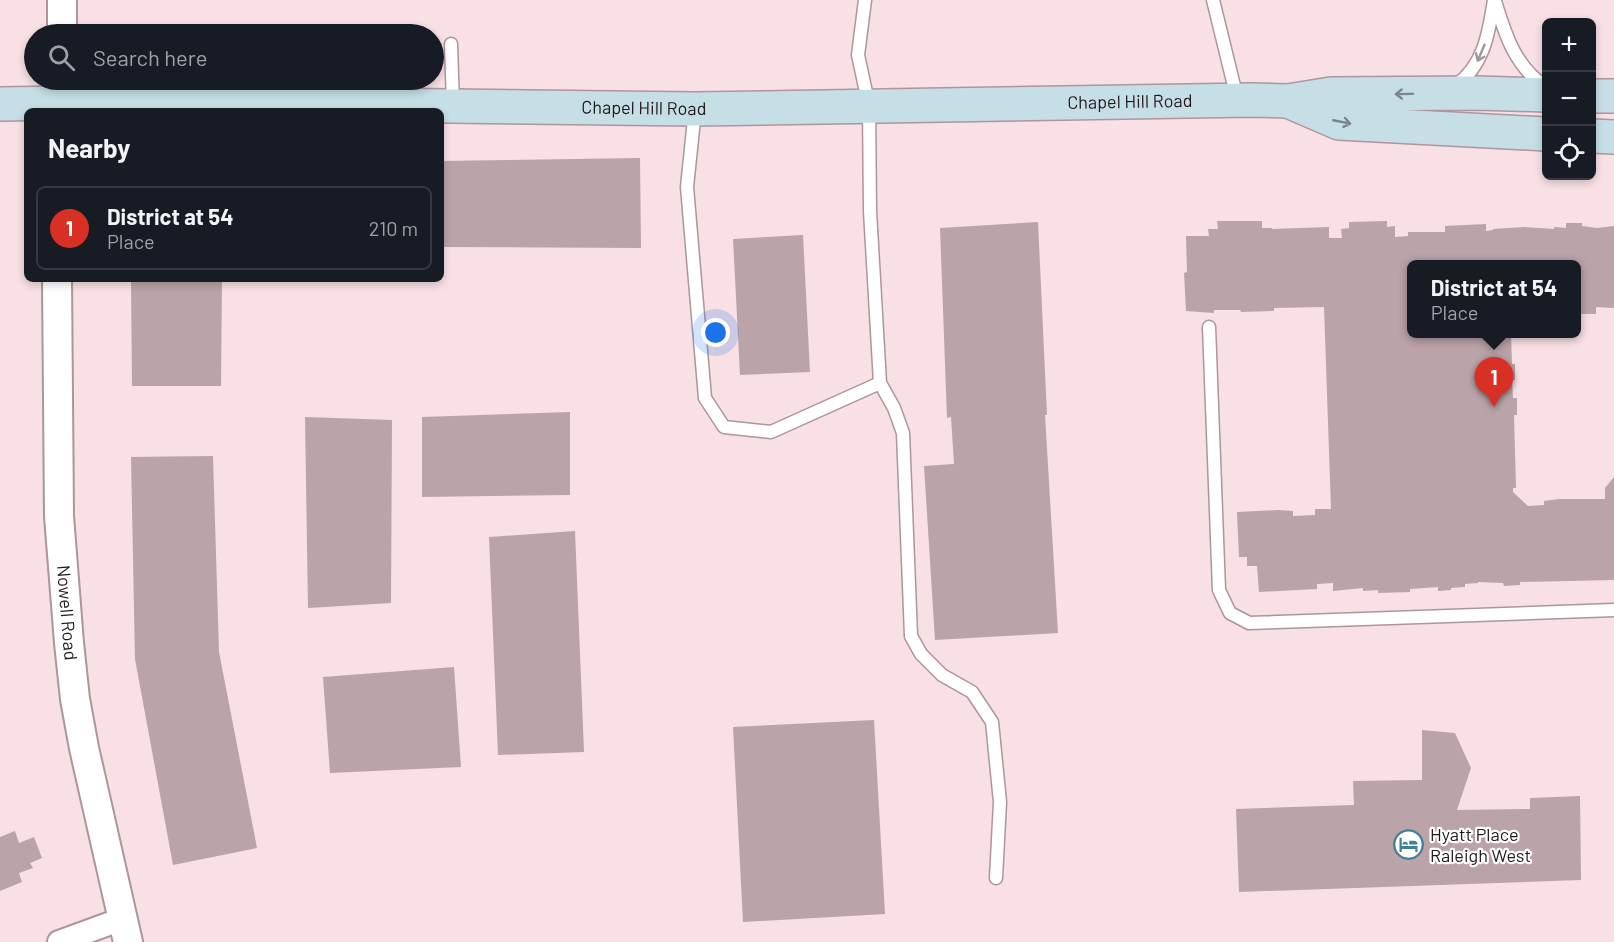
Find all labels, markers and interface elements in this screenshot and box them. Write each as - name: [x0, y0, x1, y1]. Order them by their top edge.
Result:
- map controls: [1542, 18, 1596, 180]
- button: +: [1542, 18, 1596, 72]
- search box: [24, 24, 444, 90]
- icon: search: [45, 41, 78, 74]
- text: Search here: [93, 44, 207, 70]
- one-way arrow: [1475, 44, 1486, 62]
- button: −: [1542, 72, 1596, 126]
- one-way arrow: [1395, 88, 1415, 99]
- street label: Chapel Hill Road: [1067, 89, 1193, 113]
- street label: Chapel Hill Road: [581, 96, 707, 119]
- one-way arrow: [1332, 117, 1351, 128]
- button: locate: [1542, 126, 1596, 180]
- text: Nearby: [48, 132, 130, 163]
- text: District at 54: [107, 203, 234, 229]
- text: 1: [66, 216, 73, 240]
- text: 210 m: [369, 216, 418, 240]
- text: Place: [107, 229, 155, 253]
- popup: [1407, 260, 1581, 338]
- text: District at 54: [1431, 274, 1557, 300]
- text: Place: [1431, 300, 1478, 324]
- your location: [701, 318, 730, 347]
- pin: 1: [1474, 358, 1514, 407]
- street label: Nowell Road: [53, 564, 83, 661]
- place label: Hyatt Place Raleigh West: [1430, 823, 1531, 866]
- hotel icon: Hyatt Place Raleigh West: [1393, 829, 1425, 861]

